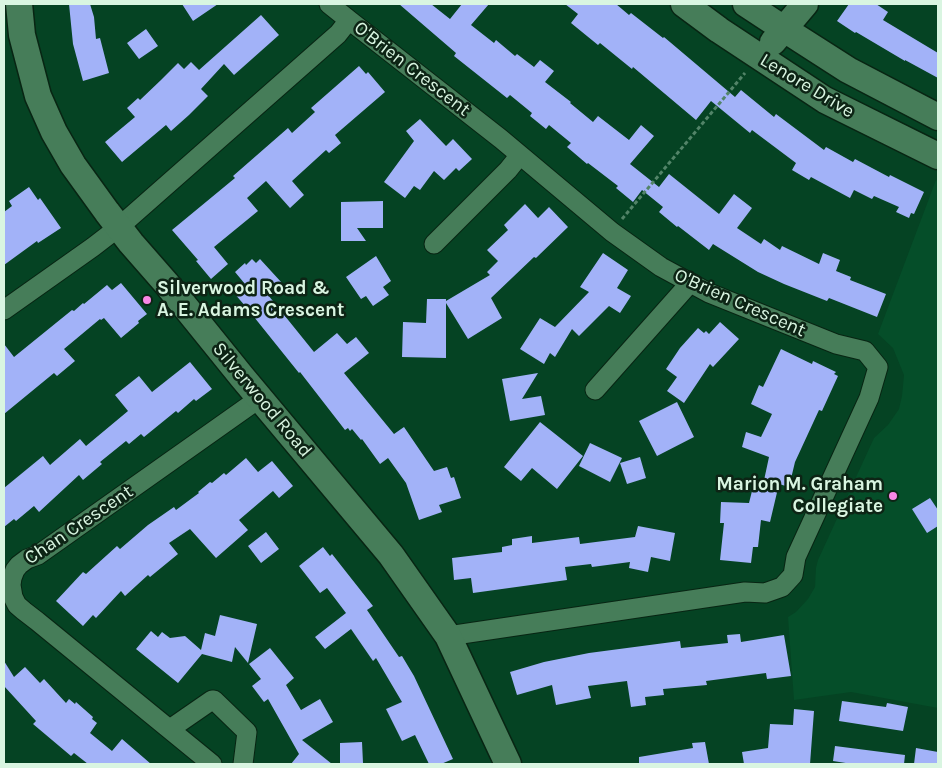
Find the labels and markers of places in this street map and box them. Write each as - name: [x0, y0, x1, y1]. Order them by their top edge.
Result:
- place label: Silverwood Road & A. E. Adams Crescent: [157, 278, 344, 322]
- marker: Silverwood Road & A. E. Adams Crescent: [141, 294, 153, 306]
- place label: Marion M. Graham Collegiate: [716, 474, 883, 518]
- marker: Marion M. Graham Collegiate: [887, 490, 899, 502]

